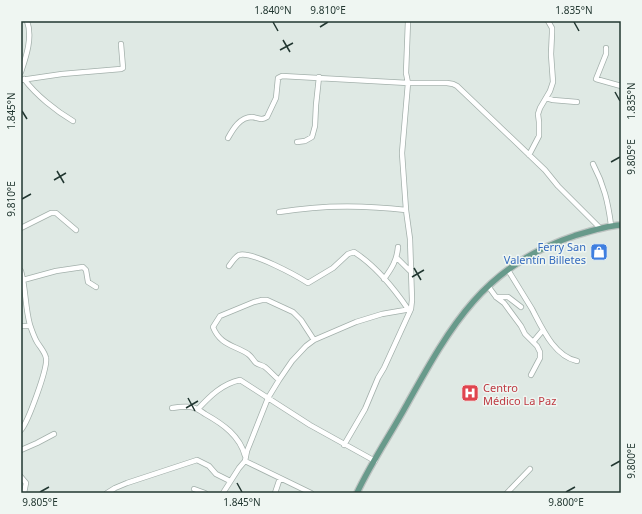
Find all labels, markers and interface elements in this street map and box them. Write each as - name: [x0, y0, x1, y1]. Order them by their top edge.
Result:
- text: 1.840°N: [254, 3, 292, 17]
- text: 9.810°E: [310, 3, 346, 17]
- text: 1.835°N: [555, 3, 593, 17]
- text: 1.835°N: [624, 82, 638, 120]
- text: 1.845°N: [4, 92, 18, 130]
- text: 9.805°E: [624, 139, 638, 175]
- text: 9.810°E: [4, 181, 18, 217]
- place label: Ferry San Valentín Billetes: [504, 239, 586, 267]
- shop icon: Ferry San Valentín Billetes: [589, 242, 609, 262]
- place label: Centro Médico La Paz: [483, 380, 556, 408]
- hospital icon: Centro Médico La Paz: [460, 383, 480, 403]
- text: 9.800°E: [624, 443, 638, 479]
- text: 9.805°E: [22, 495, 58, 509]
- text: 1.845°N: [223, 495, 261, 509]
- text: 9.800°E: [548, 495, 584, 509]

